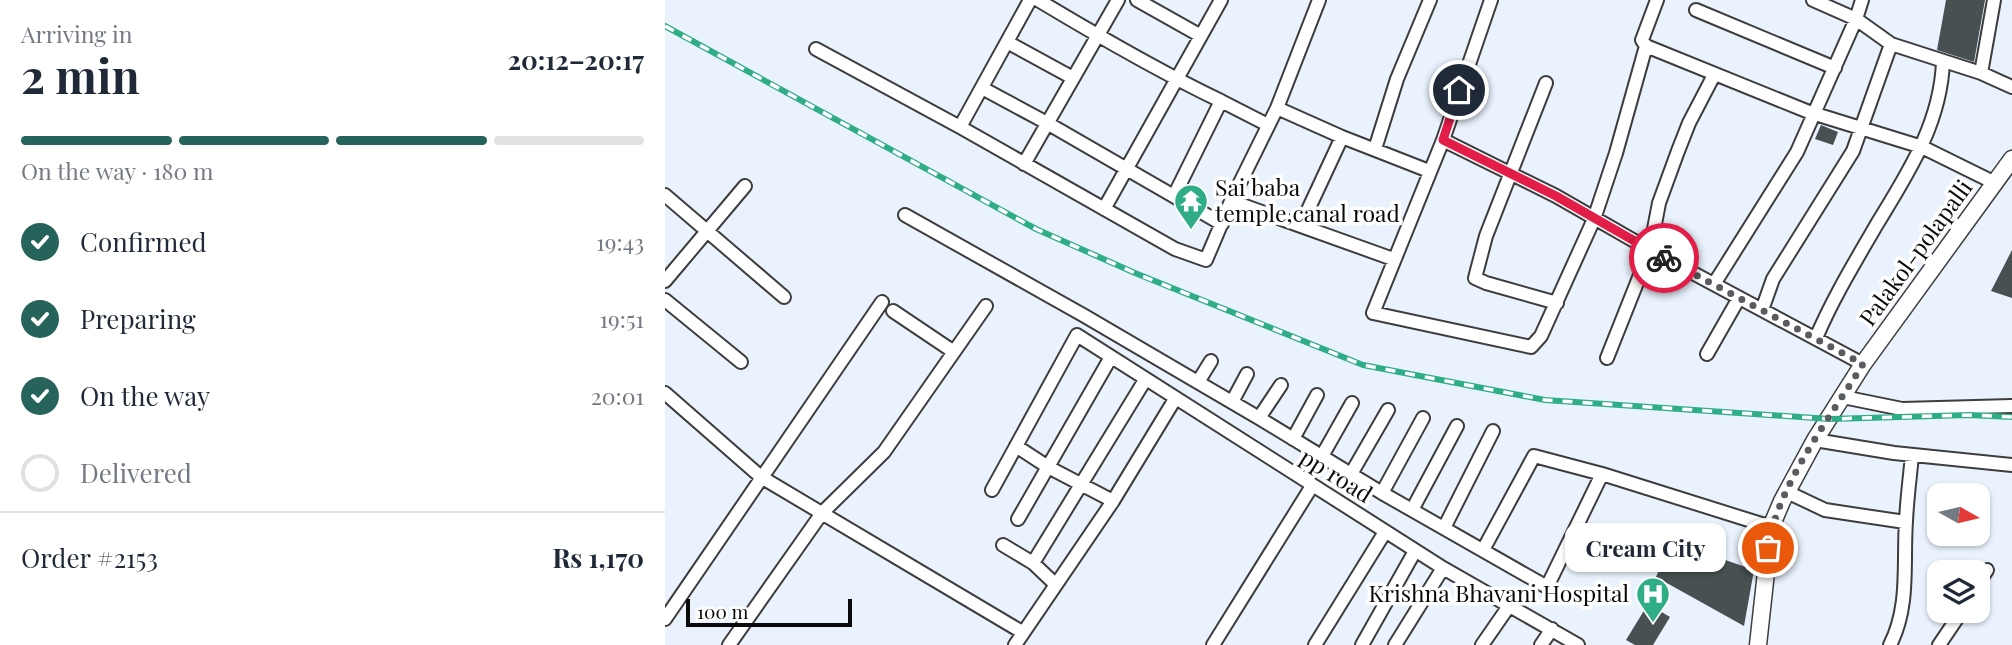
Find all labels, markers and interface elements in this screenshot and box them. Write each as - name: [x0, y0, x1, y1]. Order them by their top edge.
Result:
- text: Arriving in: [21, 18, 133, 49]
- text: 20:12–20:17: [507, 42, 644, 77]
- text: 2 min: [21, 44, 140, 106]
- pin: [1429, 60, 1489, 120]
- icon: home: [1440, 71, 1478, 109]
- text: On the way · 180 m: [21, 155, 213, 186]
- place label: Sai baba temple,canal road: [1215, 171, 1400, 228]
- street label: Palakol-polapalli: [1851, 173, 1979, 331]
- temple icon: Sai baba temple,canal road: [1172, 182, 1210, 231]
- icon: check: [21, 223, 59, 261]
- courier: [1629, 223, 1699, 293]
- text: Confirmed: [80, 224, 207, 259]
- text: 19:43: [596, 226, 644, 257]
- icon: bike: [1645, 239, 1683, 277]
- icon: check: [21, 300, 59, 338]
- text: Preparing: [80, 301, 196, 336]
- text: 19:51: [600, 303, 644, 334]
- icon: check: [21, 377, 59, 415]
- text: On the way: [80, 378, 210, 413]
- text: 20:01: [591, 380, 644, 411]
- street label: pp road: [1295, 440, 1379, 509]
- text: Delivered: [80, 455, 192, 490]
- north arrow: [1927, 483, 1990, 546]
- map controls: [1927, 483, 1990, 623]
- pin: [1738, 518, 1798, 578]
- callout: Cream City: [1565, 524, 1726, 572]
- icon: bag: [1749, 529, 1787, 567]
- text: Cream City: [1586, 532, 1705, 563]
- text: Order #2153: [21, 540, 158, 575]
- text: Rs 1,170: [552, 540, 644, 575]
- button: layers: [1927, 560, 1990, 623]
- hospital icon: Krishna Bhavani Hospital: [1634, 575, 1672, 624]
- place label: Krishna Bhavani Hospital: [1369, 577, 1629, 608]
- scale bar: [686, 596, 852, 628]
- text: 100 m: [697, 598, 748, 624]

